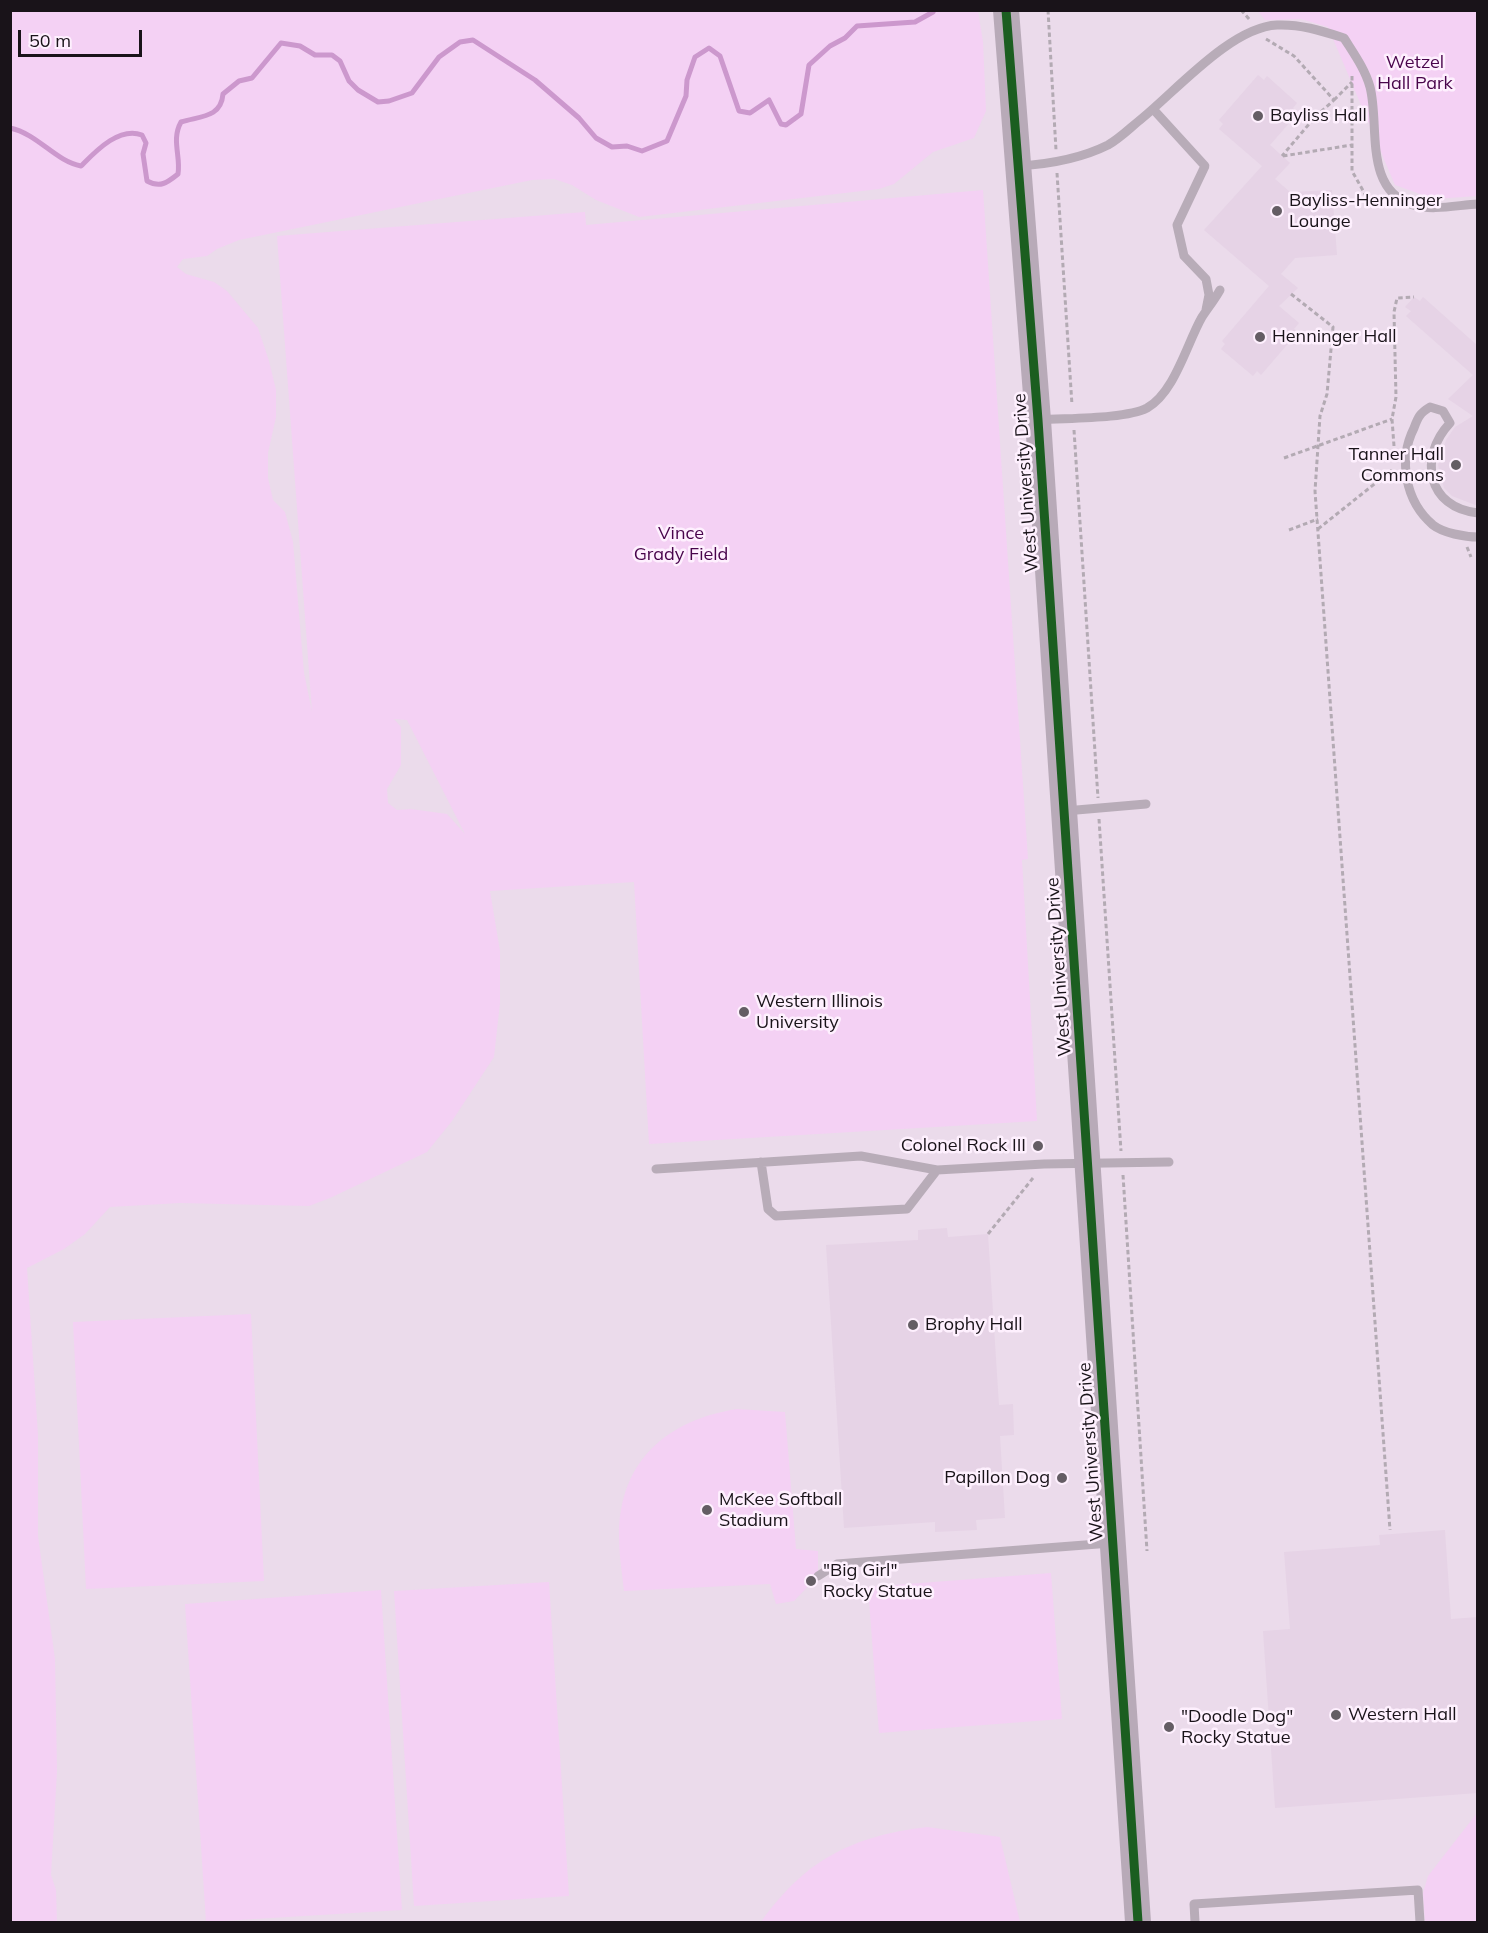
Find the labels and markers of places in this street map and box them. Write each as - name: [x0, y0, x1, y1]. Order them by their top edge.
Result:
- place label: Bayliss Hall: [1270, 105, 1367, 127]
- marker: Bayliss Hall: [1251, 109, 1265, 123]
- place label: Bayliss-Henninger Lounge: [1289, 190, 1442, 232]
- marker: Bayliss-Henninger Lounge: [1270, 204, 1284, 218]
- place label: Henninger Hall: [1272, 326, 1397, 348]
- marker: Henninger Hall: [1253, 330, 1267, 344]
- place label: Tanner Hall Commons: [1348, 444, 1444, 486]
- marker: Tanner Hall Commons: [1449, 458, 1463, 472]
- place label: Western Illinois University: [756, 991, 883, 1034]
- marker: Western Illinois University: [737, 1005, 751, 1019]
- place label: Colonel Rock III: [901, 1135, 1026, 1157]
- marker: Colonel Rock III: [1031, 1139, 1045, 1153]
- place label: Brophy Hall: [925, 1314, 1023, 1336]
- marker: Brophy Hall: [906, 1318, 920, 1332]
- place label: Papillon Dog: [944, 1467, 1050, 1489]
- marker: Papillon Dog: [1055, 1471, 1069, 1485]
- place label: McKee Softball Stadium: [719, 1489, 842, 1532]
- marker: McKee Softball Stadium: [700, 1503, 714, 1517]
- place label: "Big Girl" Rocky Statue: [823, 1560, 932, 1602]
- marker: "Big Girl" Rocky Statue: [804, 1574, 818, 1588]
- place label: Western Hall: [1348, 1704, 1457, 1726]
- place label: "Doodle Dog" Rocky Statue: [1181, 1706, 1293, 1748]
- marker: Western Hall: [1329, 1708, 1343, 1722]
- marker: "Doodle Dog" Rocky Statue: [1162, 1720, 1176, 1734]

